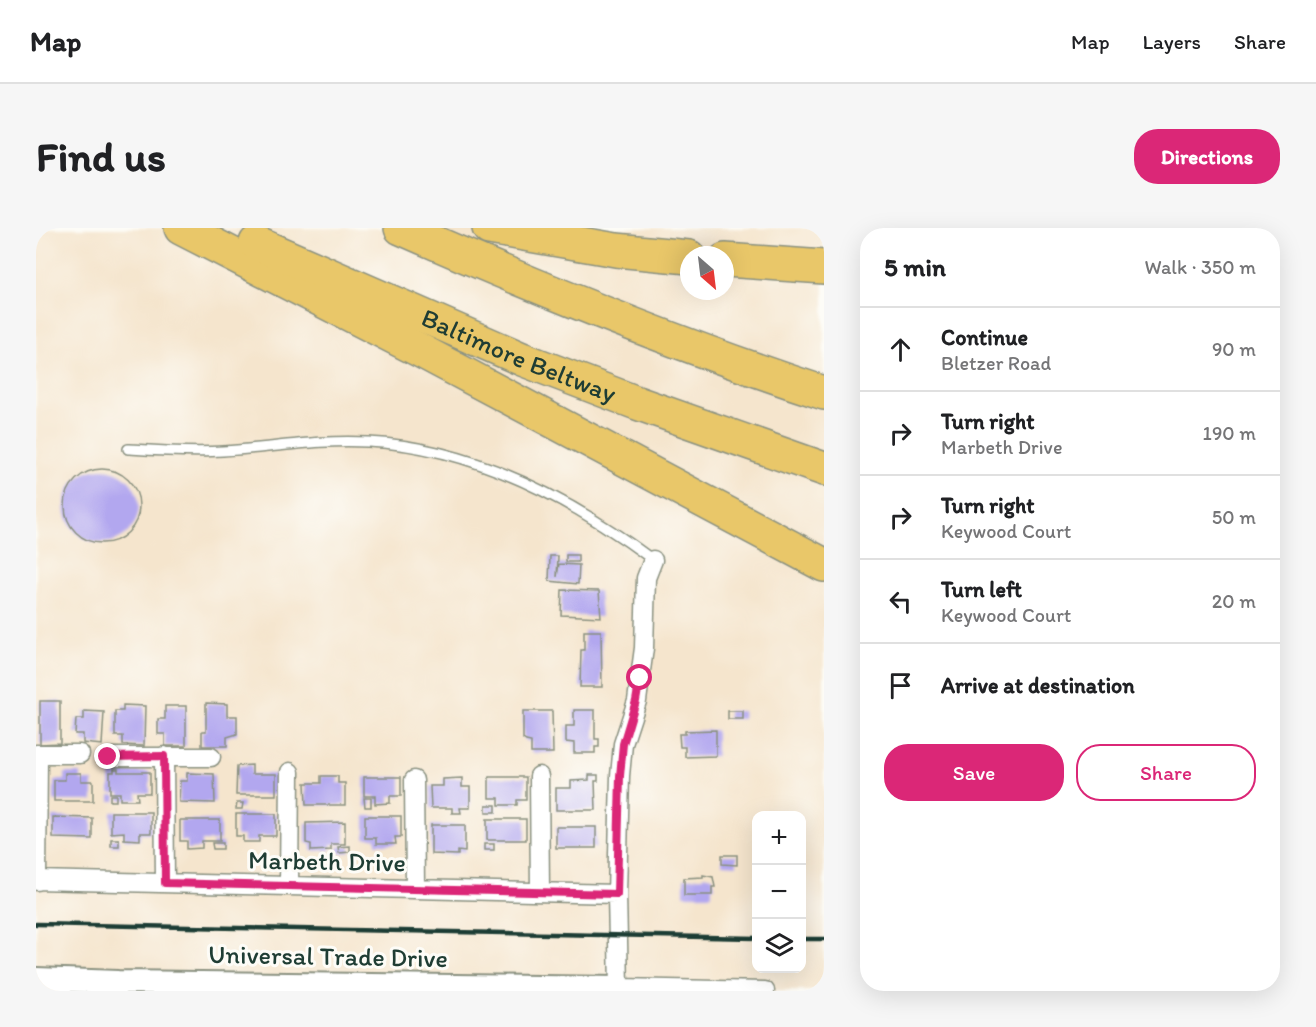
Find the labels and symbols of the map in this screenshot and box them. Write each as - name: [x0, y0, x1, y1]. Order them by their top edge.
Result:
- north arrow: [680, 246, 734, 300]
- street label: Baltimore Beltway: [417, 301, 621, 410]
- route start: [626, 664, 652, 690]
- route end: [94, 743, 120, 769]
- street label: Marbeth Drive: [248, 844, 406, 878]
- street label: Universal Trade Drive: [208, 938, 448, 974]

